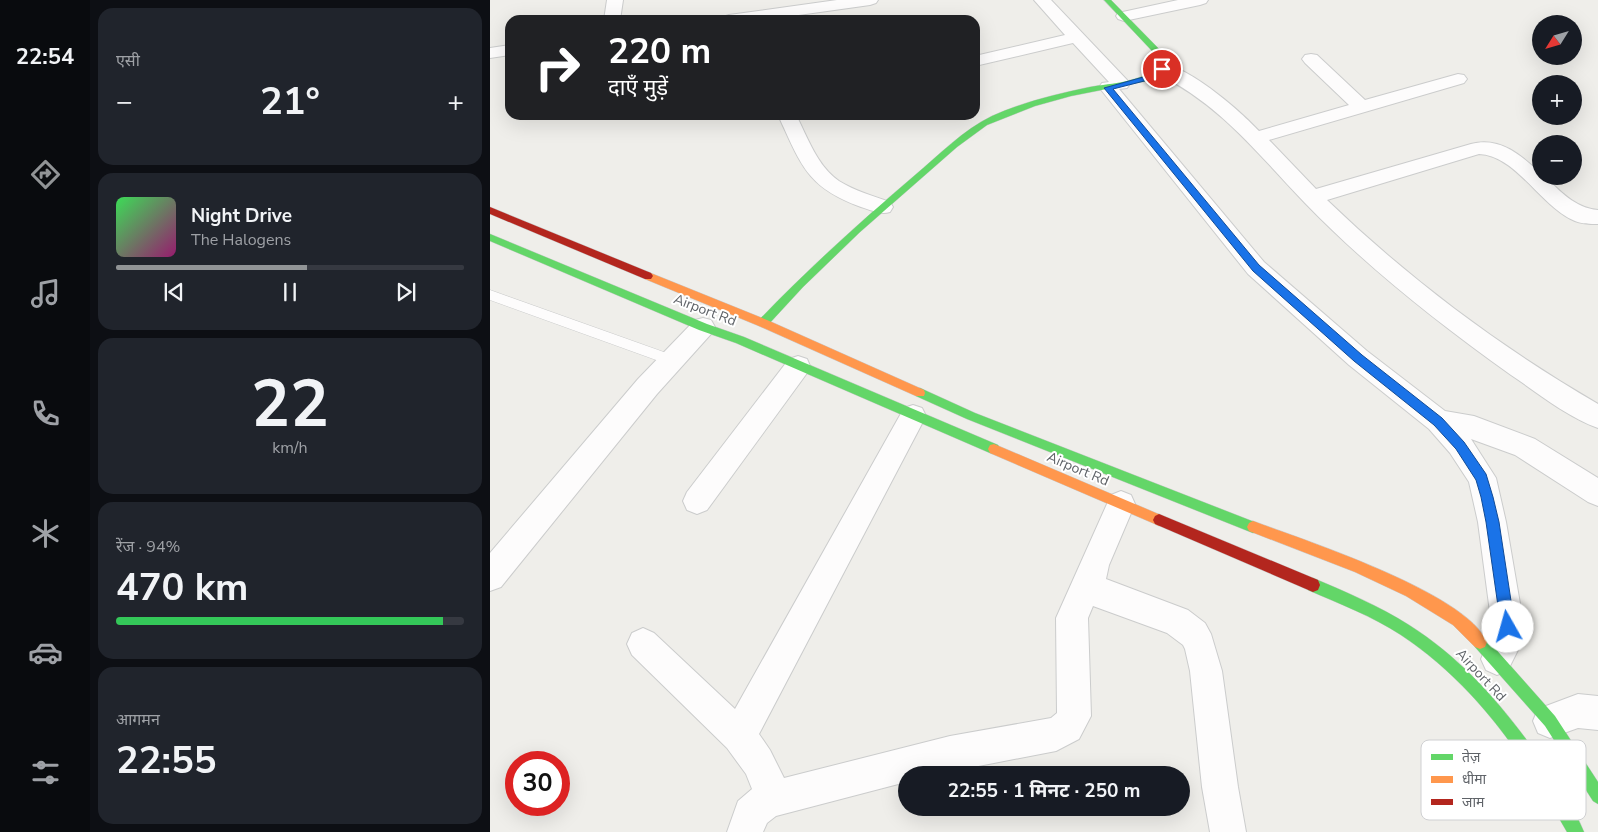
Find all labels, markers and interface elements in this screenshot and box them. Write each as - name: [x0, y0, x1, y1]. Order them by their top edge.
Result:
- north arrow: [1532, 15, 1582, 65]
- map controls: [1532, 15, 1582, 185]
- text: 220 m: [608, 28, 711, 75]
- icon: right: [525, 35, 590, 100]
- text: 22:54: [16, 42, 74, 72]
- pin: [1141, 48, 1183, 90]
- text: एसी: [116, 50, 140, 72]
- icon: arrive: [1148, 55, 1176, 83]
- text: दाएँ मुड़ें: [608, 73, 668, 103]
- button: +: [1532, 75, 1582, 125]
- text: 21°: [260, 76, 320, 127]
- text: −: [116, 83, 133, 121]
- text: +: [447, 83, 464, 121]
- button: −: [1532, 135, 1582, 185]
- icon: directions: [28, 157, 63, 192]
- text: Night Drive: [191, 203, 292, 229]
- text: The Halogens: [191, 229, 291, 251]
- icon: music: [28, 276, 63, 311]
- icon: previous: [160, 278, 188, 306]
- icon: pause: [276, 278, 304, 306]
- icon: next: [392, 278, 420, 306]
- street label: Airport Rd: [671, 289, 739, 331]
- text: 22: [251, 360, 329, 449]
- icon: phone: [28, 396, 63, 431]
- text: km/h: [272, 437, 308, 459]
- street label: Airport Rd: [1044, 447, 1112, 491]
- icon: climate: [28, 516, 63, 551]
- text: रेंज · 94%: [116, 536, 180, 558]
- text: 470 km: [116, 562, 248, 613]
- position arrow: [1481, 600, 1533, 652]
- icon: car: [28, 635, 63, 670]
- street label: Airport Rd: [1452, 645, 1510, 705]
- text: आगमन: [116, 709, 160, 731]
- text: 22:55: [116, 735, 217, 786]
- legend: [1421, 740, 1586, 820]
- text: तेज़: [1462, 748, 1481, 767]
- speed limit sign: 30: [505, 751, 570, 816]
- icon: filters: [28, 755, 63, 790]
- text: धीमा: [1462, 770, 1487, 789]
- text: 22:55 · 1 मिनट · 250 m: [948, 778, 1140, 804]
- text: जाम: [1462, 793, 1485, 812]

